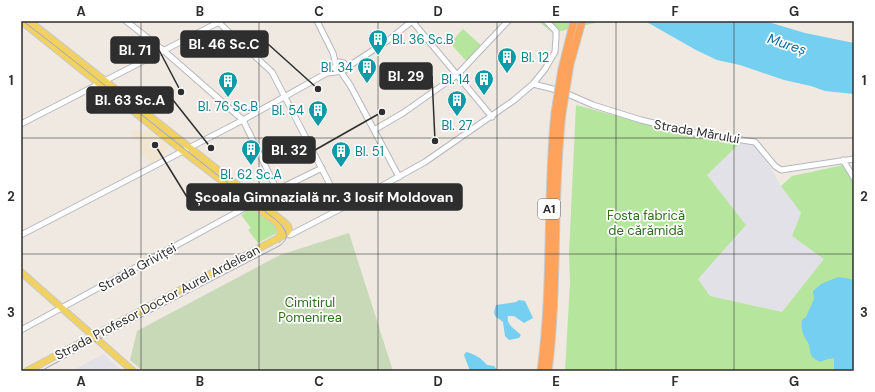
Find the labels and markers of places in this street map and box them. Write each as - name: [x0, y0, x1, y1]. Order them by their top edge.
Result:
- building icon: Bl. 36 Sc.B: [367, 28, 389, 56]
- callout: Bl. 46 Sc.C: [181, 31, 268, 57]
- place label: Bl. 36 Sc.B: [392, 31, 454, 48]
- callout: Bl. 71: [111, 37, 159, 63]
- building icon: Bl. 12: [496, 46, 518, 74]
- place label: Bl. 12: [521, 49, 549, 66]
- building icon: Bl. 34: [356, 56, 378, 84]
- place label: Bl. 34: [321, 59, 353, 76]
- callout: Bl. 29: [380, 63, 432, 89]
- building icon: Bl. 14: [473, 68, 495, 96]
- building icon: Bl. 76 Sc.B: [217, 70, 239, 98]
- place label: Bl. 14: [441, 71, 470, 88]
- callout: Bl. 63 Sc.A: [87, 87, 173, 113]
- building icon: Bl. 27: [446, 89, 468, 117]
- place label: Bl. 76 Sc.B: [198, 98, 258, 115]
- building icon: Bl. 54: [307, 99, 329, 127]
- place label: Bl. 54: [271, 102, 304, 119]
- place label: Bl. 27: [442, 117, 473, 134]
- callout: Bl. 32: [263, 137, 315, 163]
- building icon: Bl. 62 Sc.A: [240, 138, 262, 166]
- building icon: Bl. 51: [330, 140, 352, 168]
- place label: Bl. 51: [355, 143, 384, 160]
- place label: Bl. 62 Sc.A: [220, 166, 282, 183]
- callout: Școala Gimnazială nr. 3 Iosif Moldovan: [187, 184, 462, 210]

